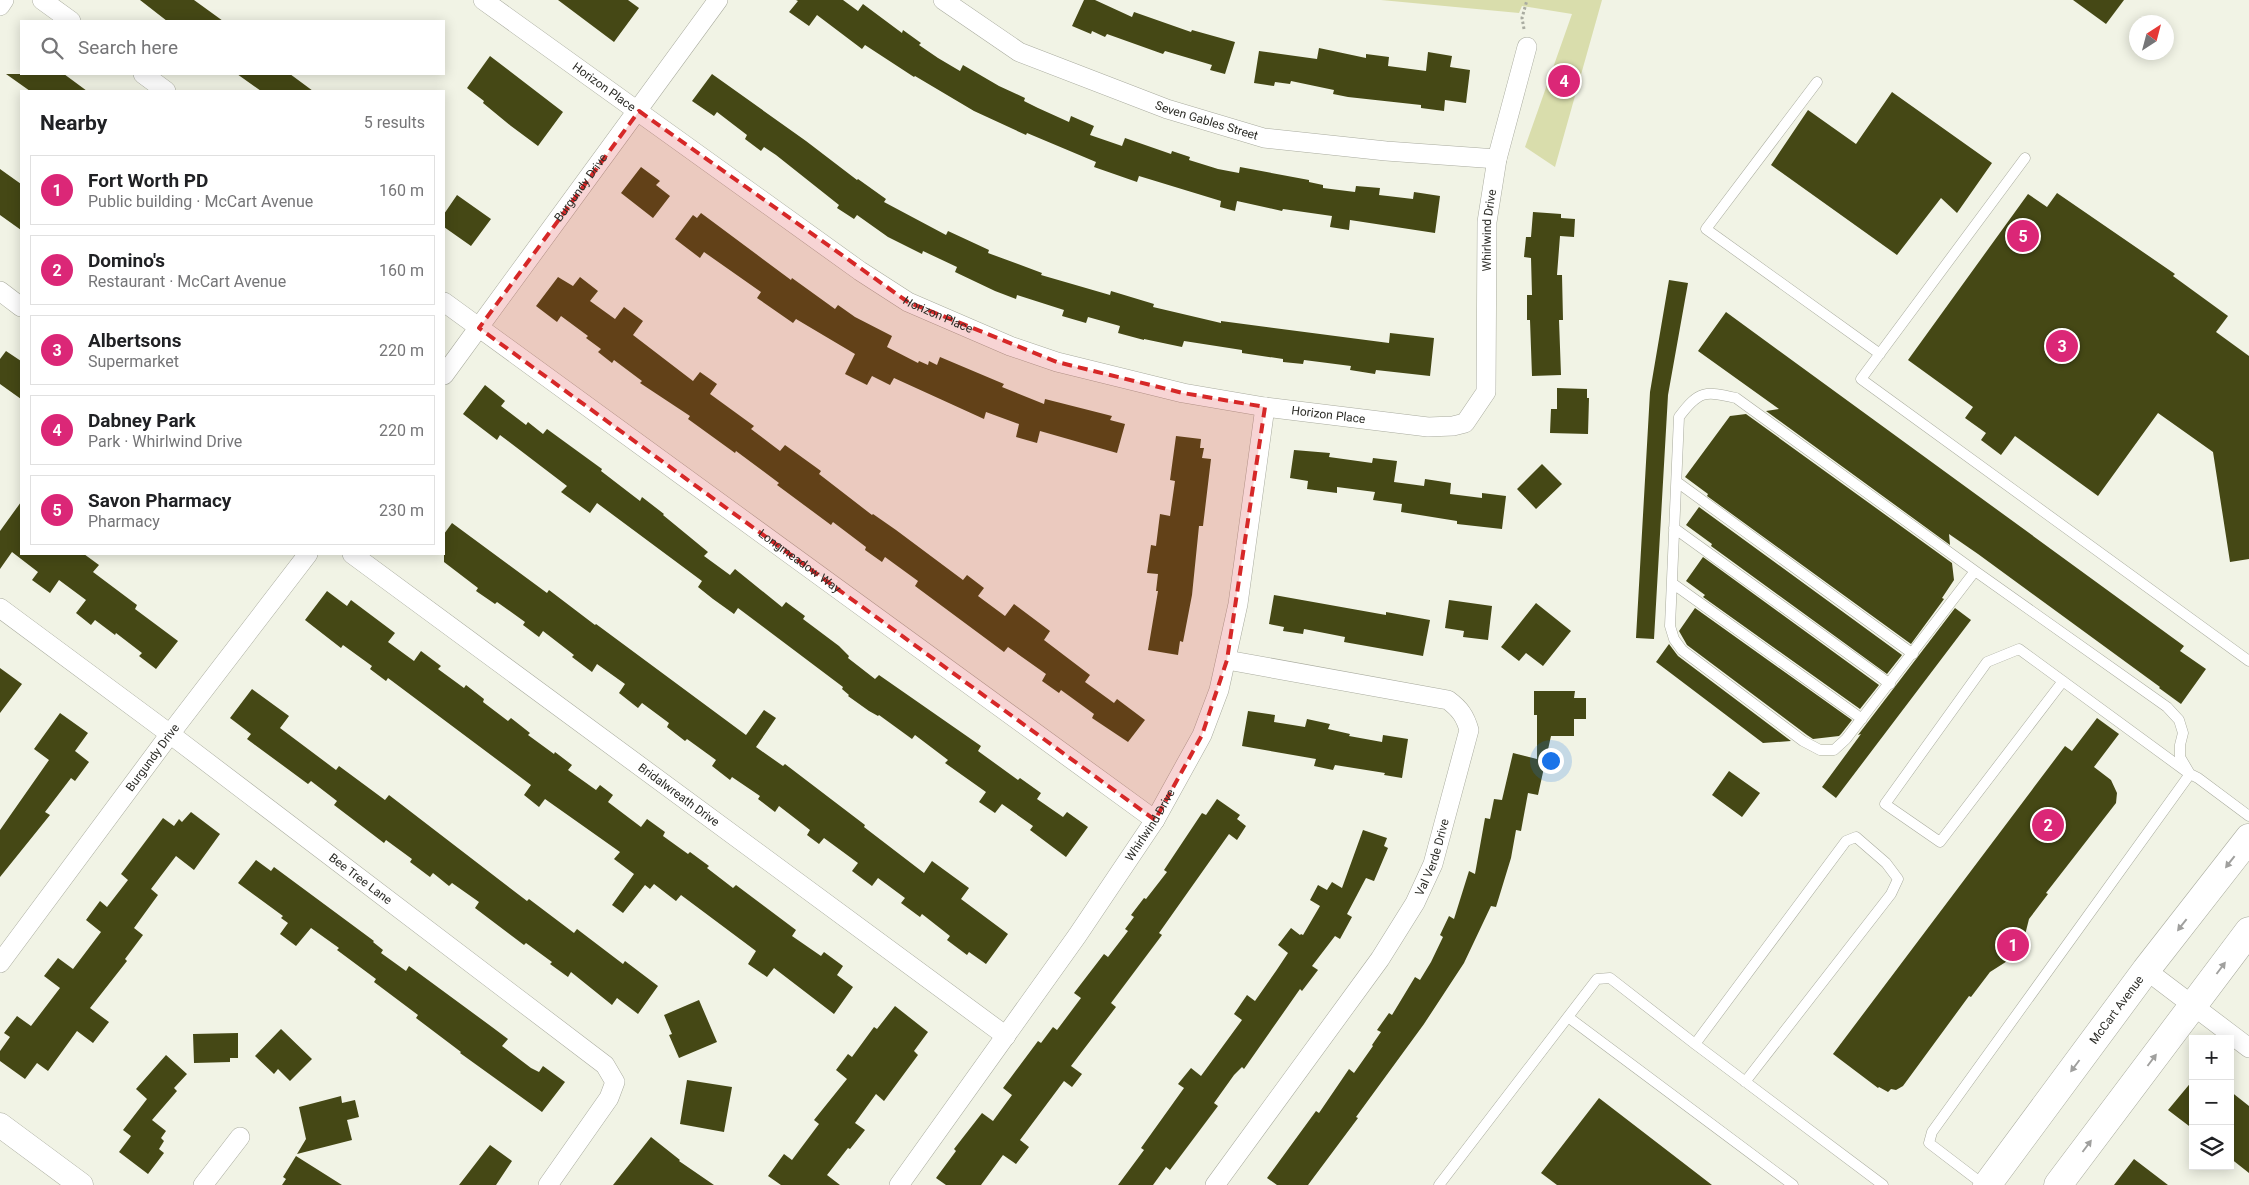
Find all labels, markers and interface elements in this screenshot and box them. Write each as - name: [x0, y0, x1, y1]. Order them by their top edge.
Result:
- north arrow: [2129, 15, 2174, 60]
- search box: [20, 20, 445, 75]
- icon: search: [38, 34, 66, 62]
- text: Search here: [78, 36, 178, 59]
- street label: Horizon Place: [570, 60, 638, 114]
- pin: 4: [1548, 62, 1580, 100]
- street label: Seven Gables Street: [1153, 98, 1260, 143]
- text: Nearby: [40, 111, 107, 135]
- text: 5 results: [364, 113, 425, 132]
- street label: Burgundy Drive: [551, 151, 610, 224]
- text: Fort Worth PD: [88, 169, 208, 192]
- text: 1: [52, 181, 62, 200]
- text: 160 m: [379, 181, 424, 200]
- street label: Whirlwind Drive: [1480, 188, 1499, 271]
- text: Public building · McCart Avenue: [88, 192, 313, 211]
- pin: 5: [2007, 217, 2039, 255]
- text: Domino's: [88, 249, 165, 272]
- text: 2: [52, 261, 62, 280]
- text: 160 m: [379, 261, 424, 280]
- text: Restaurant · McCart Avenue: [88, 272, 286, 291]
- street label: Horizon Place: [900, 294, 975, 336]
- pin: 3: [2046, 327, 2078, 365]
- text: Albertsons: [88, 329, 182, 352]
- text: 3: [52, 341, 62, 360]
- text: 220 m: [379, 341, 424, 360]
- text: Supermarket: [88, 352, 179, 371]
- street label: Horizon Place: [1291, 403, 1366, 426]
- text: Dabney Park: [88, 409, 196, 432]
- text: 4: [52, 421, 62, 440]
- text: 220 m: [379, 421, 424, 440]
- text: Park · Whirlwind Drive: [88, 432, 242, 451]
- text: Savon Pharmacy: [88, 489, 231, 512]
- text: 5: [52, 501, 62, 520]
- text: 230 m: [379, 501, 424, 520]
- text: Pharmacy: [88, 512, 160, 531]
- street label: Longmeadow Way: [756, 526, 844, 596]
- street label: Burgundy Drive: [123, 721, 182, 794]
- your location: [1538, 748, 1564, 774]
- street label: Bridalwreath Drive: [636, 760, 722, 829]
- street label: Whirlwind Drive: [1122, 787, 1178, 864]
- pin: 2: [2032, 806, 2064, 844]
- street label: Val Verde Drive: [1412, 817, 1452, 898]
- street label: Bee Tree Lane: [326, 851, 395, 907]
- one-way arrow: [2225, 855, 2236, 868]
- one-way arrow: [2176, 918, 2187, 931]
- pin: 1: [1997, 926, 2029, 964]
- one-way arrow: [2216, 961, 2226, 975]
- street label: McCart Avenue: [2087, 973, 2147, 1047]
- map controls: [2189, 1035, 2234, 1170]
- button: +: [2189, 1035, 2234, 1080]
- one-way arrow: [2147, 1053, 2157, 1067]
- one-way arrow: [2071, 1059, 2081, 1072]
- button: −: [2189, 1080, 2234, 1125]
- button: layers: [2189, 1125, 2234, 1170]
- one-way arrow: [2082, 1139, 2092, 1153]

